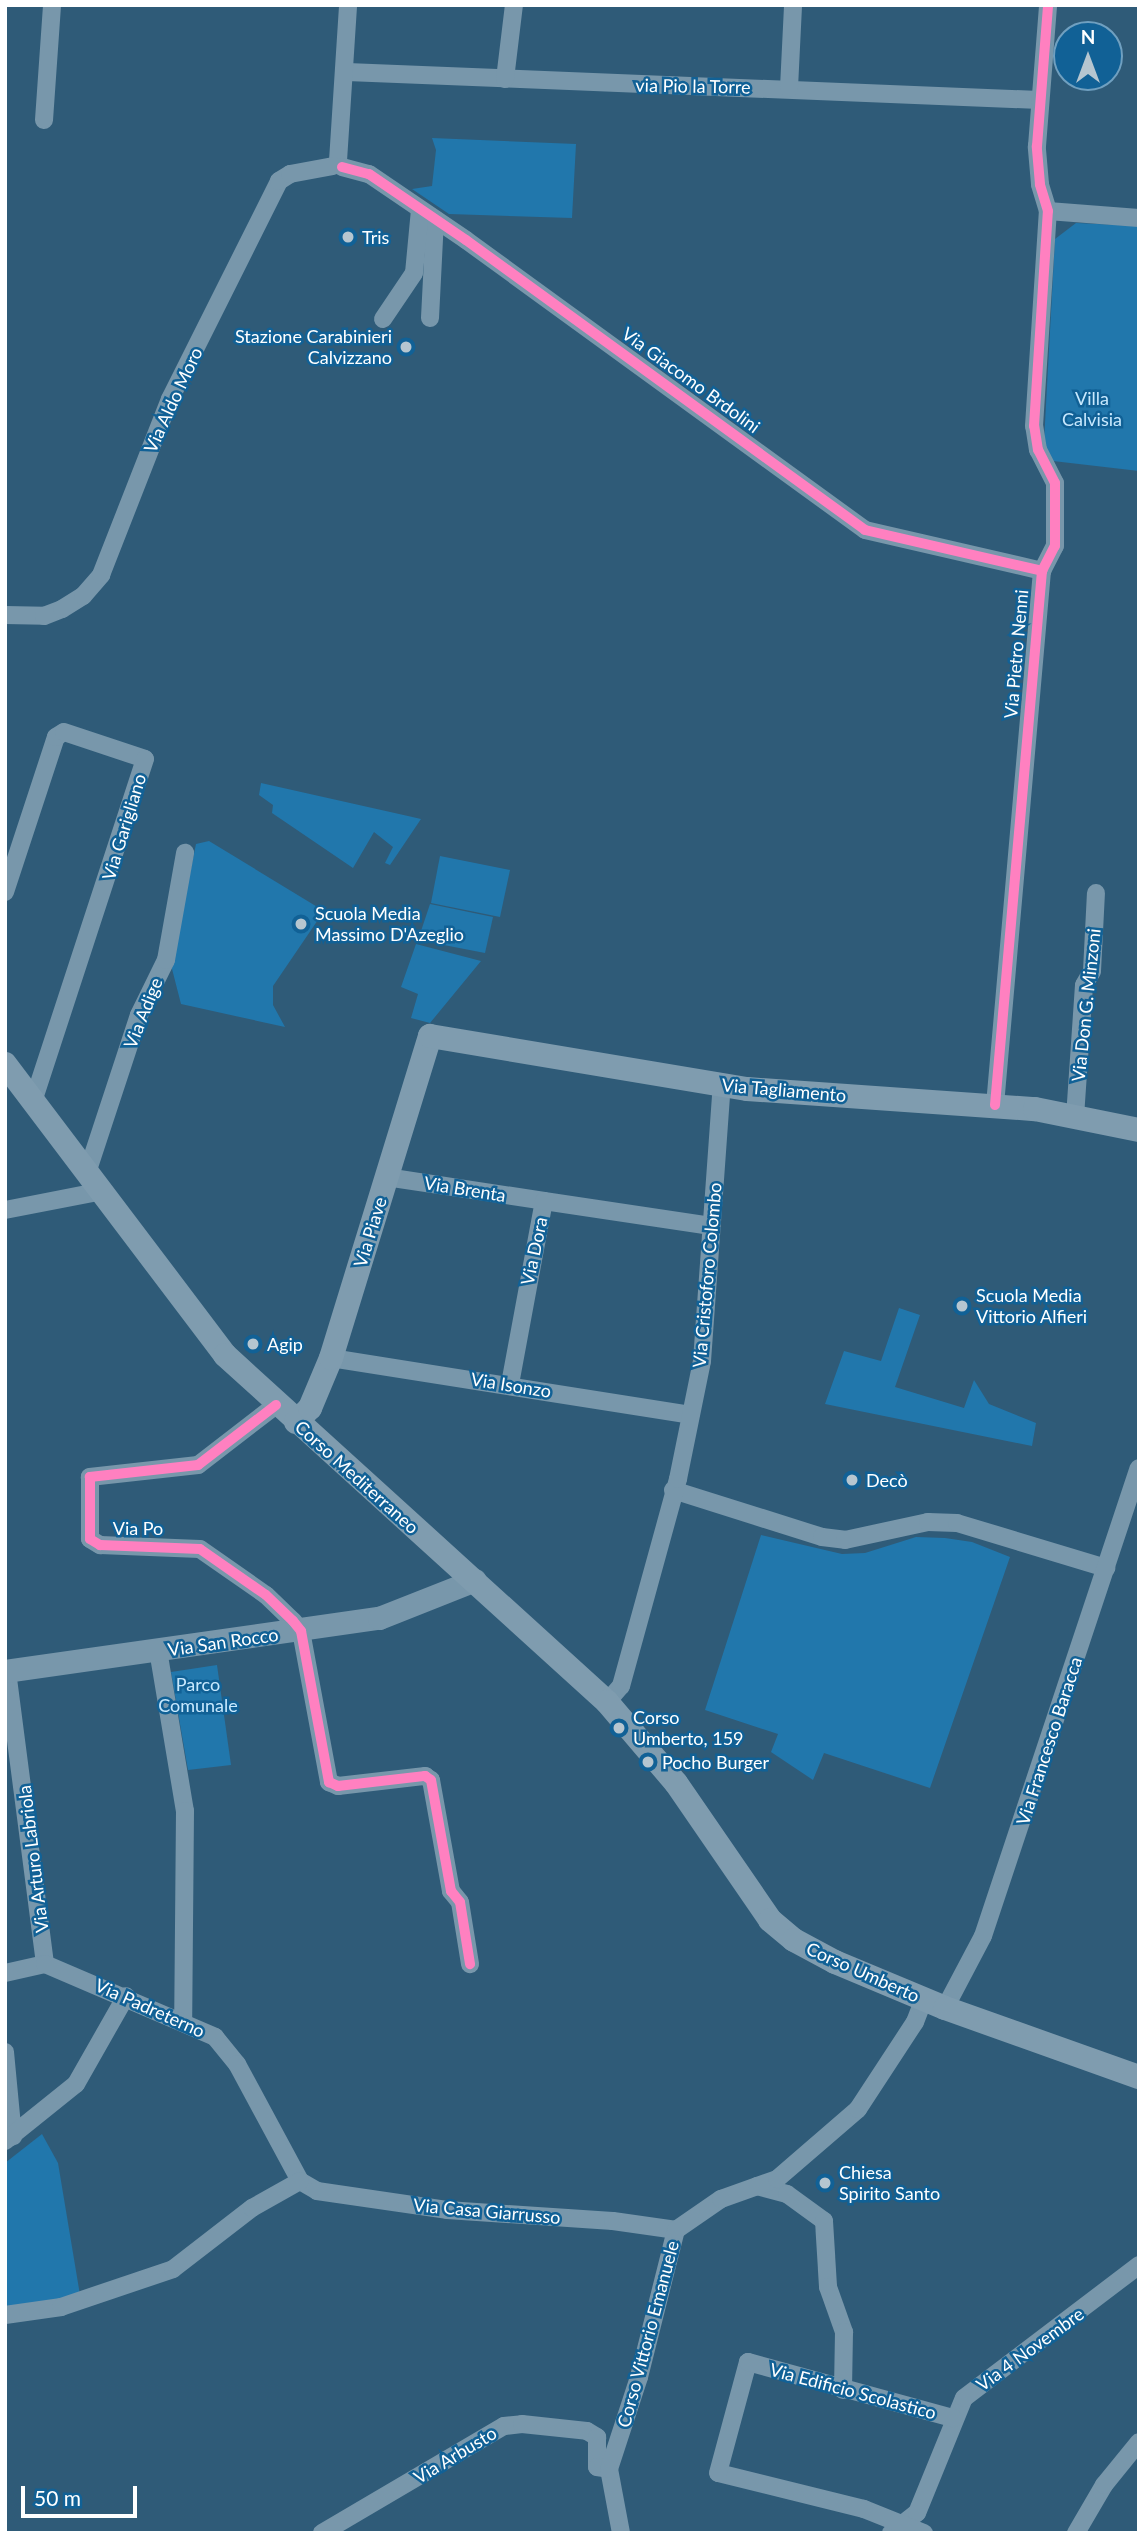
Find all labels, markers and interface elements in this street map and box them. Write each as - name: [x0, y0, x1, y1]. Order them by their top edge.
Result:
- north arrow: [1053, 21, 1123, 91]
- text: N: [1081, 25, 1095, 48]
- street label: via Pio la Torre: [635, 74, 751, 98]
- place label: Tris: [362, 226, 389, 248]
- marker: Tris: [340, 229, 356, 245]
- street label: Via Giacomo Brdolini: [618, 323, 764, 437]
- place label: Stazione Carabinieri Calvizzano: [235, 326, 392, 368]
- marker: Stazione Carabinieri Calvizzano: [398, 339, 414, 355]
- street label: Via Aldo Moro: [139, 344, 207, 456]
- park label: Villa Calvisia: [1062, 388, 1122, 430]
- street label: Via Pietro Nenni: [1000, 589, 1032, 719]
- street label: Via Garigliano: [98, 771, 150, 883]
- place label: Scuola Media Massimo D'Azeglio: [315, 903, 464, 946]
- marker: Scuola Media Massimo D'Azeglio: [293, 916, 309, 932]
- street label: Via Don G. Minzoni: [1067, 927, 1105, 1083]
- street label: Via Adige: [119, 974, 167, 1052]
- street label: Via Tagliamento: [721, 1074, 847, 1106]
- street label: Via Brenta: [423, 1172, 507, 1206]
- street label: Via Cristoforo Colombo: [688, 1181, 726, 1369]
- street label: Via Piave: [349, 1194, 391, 1270]
- street label: Via Dora: [516, 1215, 552, 1287]
- place label: Scuola Media Vittorio Alfieri: [976, 1285, 1088, 1328]
- marker: Scuola Media Vittorio Alfieri: [954, 1298, 970, 1314]
- place label: Agip: [267, 1333, 303, 1355]
- marker: Agip: [245, 1336, 261, 1352]
- street label: Via Isonzo: [469, 1368, 553, 1402]
- street label: Corso Mediterraneo: [291, 1416, 423, 1538]
- place label: Decò: [866, 1469, 908, 1491]
- marker: Decò: [844, 1472, 860, 1488]
- street label: Via Po: [113, 1517, 163, 1539]
- street label: Via San Rocco: [166, 1624, 280, 1660]
- street label: Via Francesco Baracca: [1012, 1654, 1086, 1828]
- park label: Parco Comunale: [158, 1674, 238, 1716]
- place label: Corso Umberto, 159: [633, 1707, 744, 1750]
- marker: Corso Umberto, 159: [611, 1720, 627, 1736]
- place label: Pocho Burger: [662, 1751, 769, 1773]
- marker: Pocho Burger: [640, 1754, 656, 1770]
- street label: Via Arturo Labriola: [13, 1784, 53, 1934]
- street label: Corso Umberto: [803, 1937, 923, 2007]
- street label: Via Padreterno: [92, 1974, 208, 2042]
- place label: Chiesa Spirito Santo: [839, 2162, 940, 2204]
- marker: Chiesa Spirito Santo: [817, 2175, 833, 2191]
- street label: Via Casa Giarrusso: [413, 2194, 561, 2228]
- street label: Corso Vittorio Emanuele: [613, 2238, 683, 2430]
- street label: Via 4 Novembre: [972, 2303, 1088, 2395]
- street label: Via Edificio Scolastico: [767, 2358, 939, 2424]
- street label: Via Arbusto: [409, 2422, 501, 2488]
- scale bar: [24, 2472, 140, 2516]
- text: 50 m: [34, 2485, 81, 2510]

